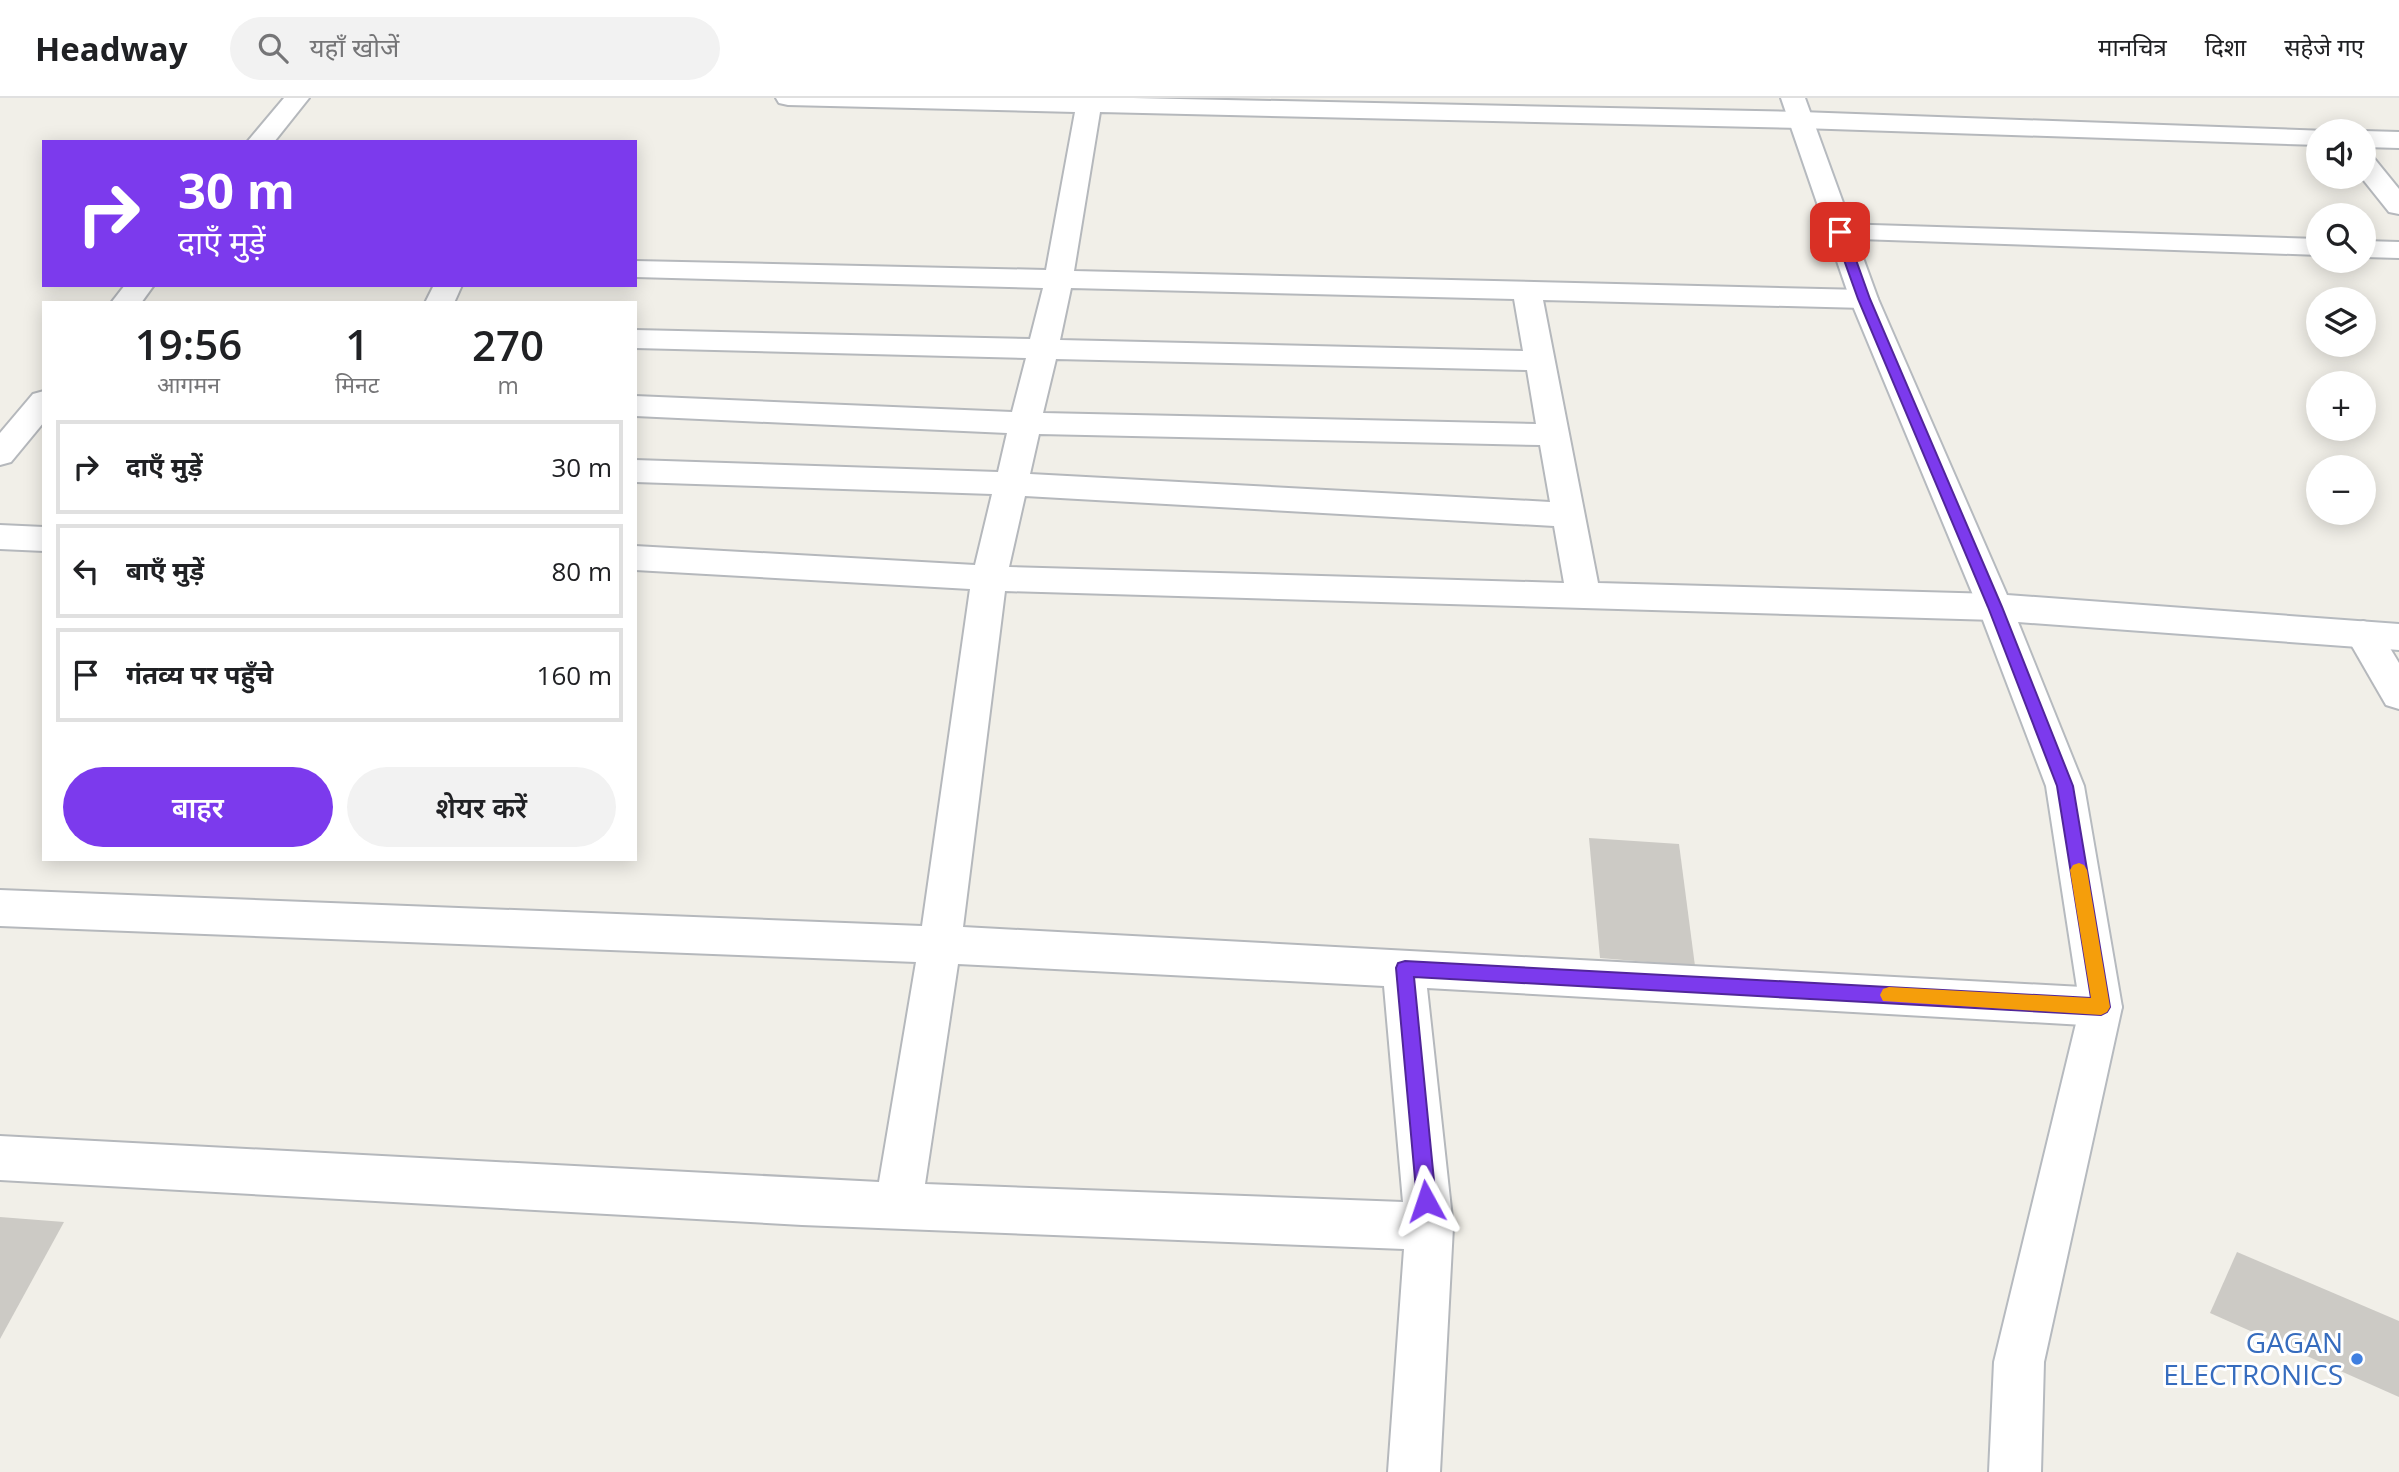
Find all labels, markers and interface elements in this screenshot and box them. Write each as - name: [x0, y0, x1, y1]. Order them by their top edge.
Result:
- search box: [230, 17, 720, 80]
- text: Headway: [35, 26, 188, 71]
- icon: search: [254, 29, 292, 67]
- text: यहाँ खोजें: [310, 29, 399, 65]
- text: मानचित्र: [2098, 30, 2167, 63]
- text: दिशा: [2205, 30, 2246, 63]
- text: सहेजे गए: [2284, 30, 2364, 63]
- map controls: [2306, 119, 2376, 525]
- button: sound: [2306, 119, 2376, 189]
- text: 30 m: [178, 157, 295, 223]
- icon: right: [63, 168, 154, 259]
- pin: [1810, 202, 1870, 262]
- button: search: [2306, 203, 2376, 273]
- icon: arrive: [1821, 213, 1859, 251]
- text: दाएँ मुड़ें: [178, 220, 266, 263]
- button: layers: [2306, 287, 2376, 357]
- text: 19:56: [135, 315, 242, 372]
- text: 1: [345, 315, 369, 372]
- text: 270: [472, 316, 544, 373]
- text: आगमन: [157, 368, 220, 400]
- text: मिनट: [335, 368, 379, 400]
- text: m: [497, 369, 519, 401]
- button: +: [2306, 371, 2376, 441]
- icon: right: [67, 448, 105, 486]
- text: दाएँ मुड़ें: [126, 448, 203, 484]
- text: 30 m: [551, 449, 612, 485]
- button: −: [2306, 455, 2376, 525]
- icon: left: [67, 552, 105, 590]
- text: बाएँ मुड़ें: [126, 552, 204, 588]
- text: 80 m: [551, 553, 612, 589]
- icon: arrive: [67, 656, 105, 694]
- text: गंतव्य पर पहुँचे: [126, 656, 273, 692]
- text: 160 m: [537, 657, 612, 693]
- button: बाहर: [63, 767, 333, 847]
- button: शेयर करें: [347, 767, 616, 847]
- position arrow: [1389, 1164, 1463, 1238]
- place label: GAGAN ELECTRONICS: [2163, 1323, 2343, 1393]
- marker: GAGAN ELECTRONICS: [2349, 1351, 2365, 1367]

